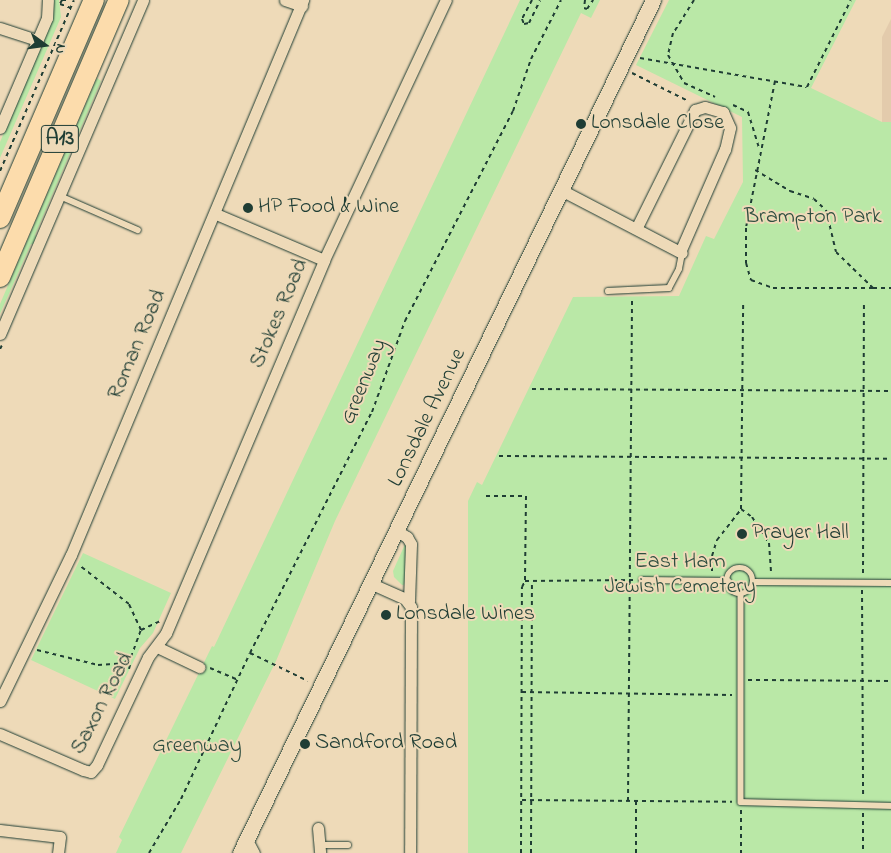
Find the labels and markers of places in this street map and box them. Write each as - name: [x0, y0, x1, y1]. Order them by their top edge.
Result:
- place label: Lonsdale Close: [591, 111, 724, 137]
- marker: Lonsdale Close: [575, 118, 587, 130]
- place label: HP Food & Wine: [258, 195, 399, 221]
- marker: HP Food & Wine: [242, 202, 254, 214]
- place label: Prayer Hall: [752, 521, 849, 547]
- marker: Prayer Hall: [736, 528, 748, 540]
- place label: Lonsdale Wines: [396, 602, 535, 628]
- marker: Lonsdale Wines: [380, 609, 392, 621]
- place label: Sandford Road: [315, 731, 457, 757]
- marker: Sandford Road: [299, 738, 311, 750]

